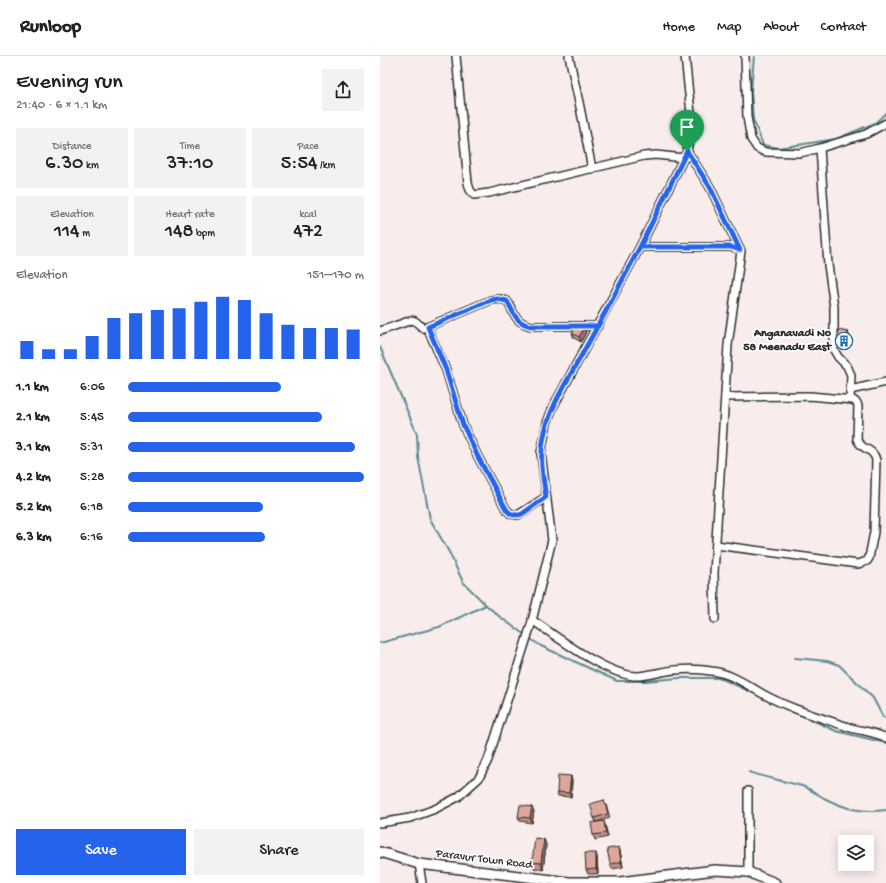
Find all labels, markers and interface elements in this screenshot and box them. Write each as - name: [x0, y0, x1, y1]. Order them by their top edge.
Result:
- text: Runloop: [20, 16, 81, 39]
- text: Home: [663, 19, 695, 36]
- text: Map: [717, 19, 741, 36]
- text: About: [763, 19, 799, 36]
- text: Contact: [821, 19, 866, 36]
- button: share: [322, 69, 364, 111]
- text: Evening run: [16, 70, 123, 96]
- text: 21:40 · 6 × 1.1 km: [16, 98, 107, 113]
- pin: [670, 110, 704, 151]
- icon: arrive: [676, 116, 698, 138]
- text: Distance: [53, 141, 91, 153]
- text: Time: [180, 141, 200, 153]
- text: Pace: [297, 141, 319, 153]
- text: 6.30: [45, 153, 83, 176]
- text: 37:10: [167, 153, 213, 176]
- text: 5:54: [281, 153, 317, 176]
- text: km: [83, 160, 99, 172]
- text: /km: [317, 160, 335, 172]
- text: Elevation: [50, 209, 94, 221]
- text: Heart rate: [165, 209, 215, 221]
- text: kcal: [299, 209, 317, 221]
- text: 114: [54, 221, 80, 244]
- text: 148: [165, 221, 193, 244]
- text: 472: [293, 221, 323, 244]
- text: m: [80, 228, 90, 240]
- text: bpm: [193, 228, 215, 240]
- text: Elevation: [16, 268, 68, 283]
- text: 151–170 m: [307, 268, 364, 283]
- place label: Anganavadi No 58 Meenadu East: [743, 327, 832, 355]
- building icon: Anganavadi No 58 Meenadu East: [834, 331, 854, 351]
- text: 1.1 km: [16, 380, 49, 395]
- text: 6:06: [80, 380, 105, 395]
- text: 2.1 km: [16, 410, 50, 425]
- text: 5:45: [80, 410, 104, 425]
- text: 3.1 km: [16, 440, 50, 455]
- text: 5:31: [80, 440, 103, 455]
- text: 4.2 km: [16, 470, 51, 485]
- text: 5:28: [80, 470, 104, 485]
- text: 5.2 km: [16, 500, 51, 515]
- text: 6:18: [80, 500, 103, 515]
- text: 6.3 km: [16, 530, 52, 545]
- text: 6:16: [80, 530, 103, 545]
- button: Save: [16, 829, 186, 875]
- button: Share: [194, 829, 364, 875]
- map controls: [838, 835, 874, 871]
- button: layers: [838, 835, 874, 871]
- street label: Paravur Town Road: [434, 847, 534, 873]

